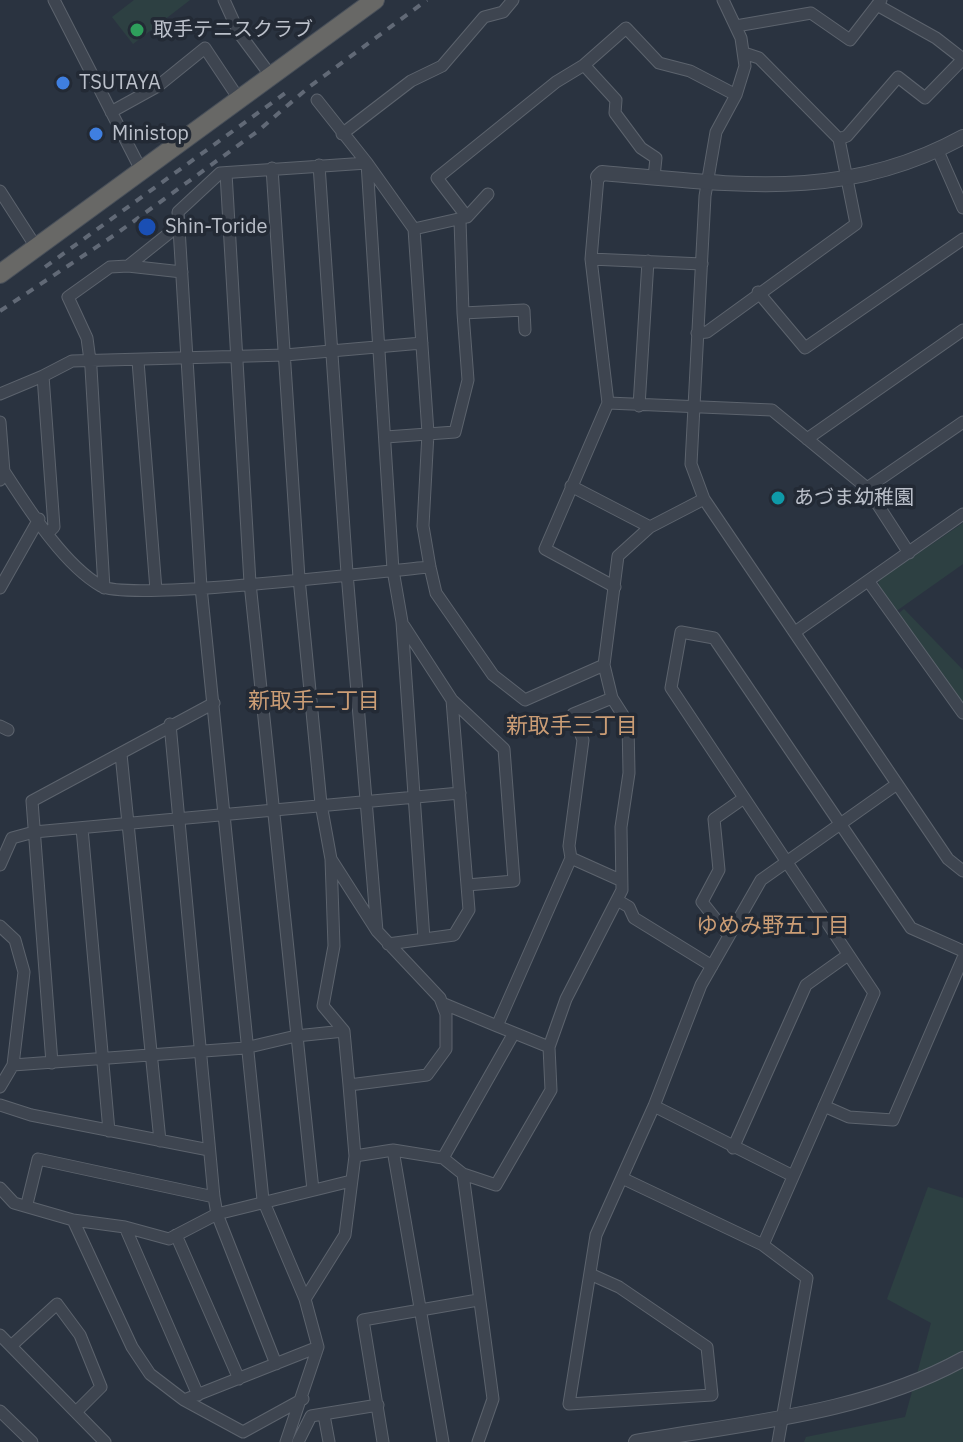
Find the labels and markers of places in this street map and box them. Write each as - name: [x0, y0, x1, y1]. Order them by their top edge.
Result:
- place label: 取手テニスクラブ: [153, 18, 313, 42]
- marker: 取手テニスクラブ: [128, 21, 146, 39]
- place label: TSUTAYA: [79, 71, 161, 95]
- marker: TSUTAYA: [54, 74, 72, 92]
- place label: Ministop: [112, 122, 189, 146]
- marker: Ministop: [87, 125, 105, 143]
- place label: Shin-Toride: [165, 215, 268, 239]
- marker: Shin-Toride: [136, 216, 158, 238]
- place label: あづま幼稚園: [794, 486, 914, 510]
- marker: あづま幼稚園: [769, 489, 787, 507]

